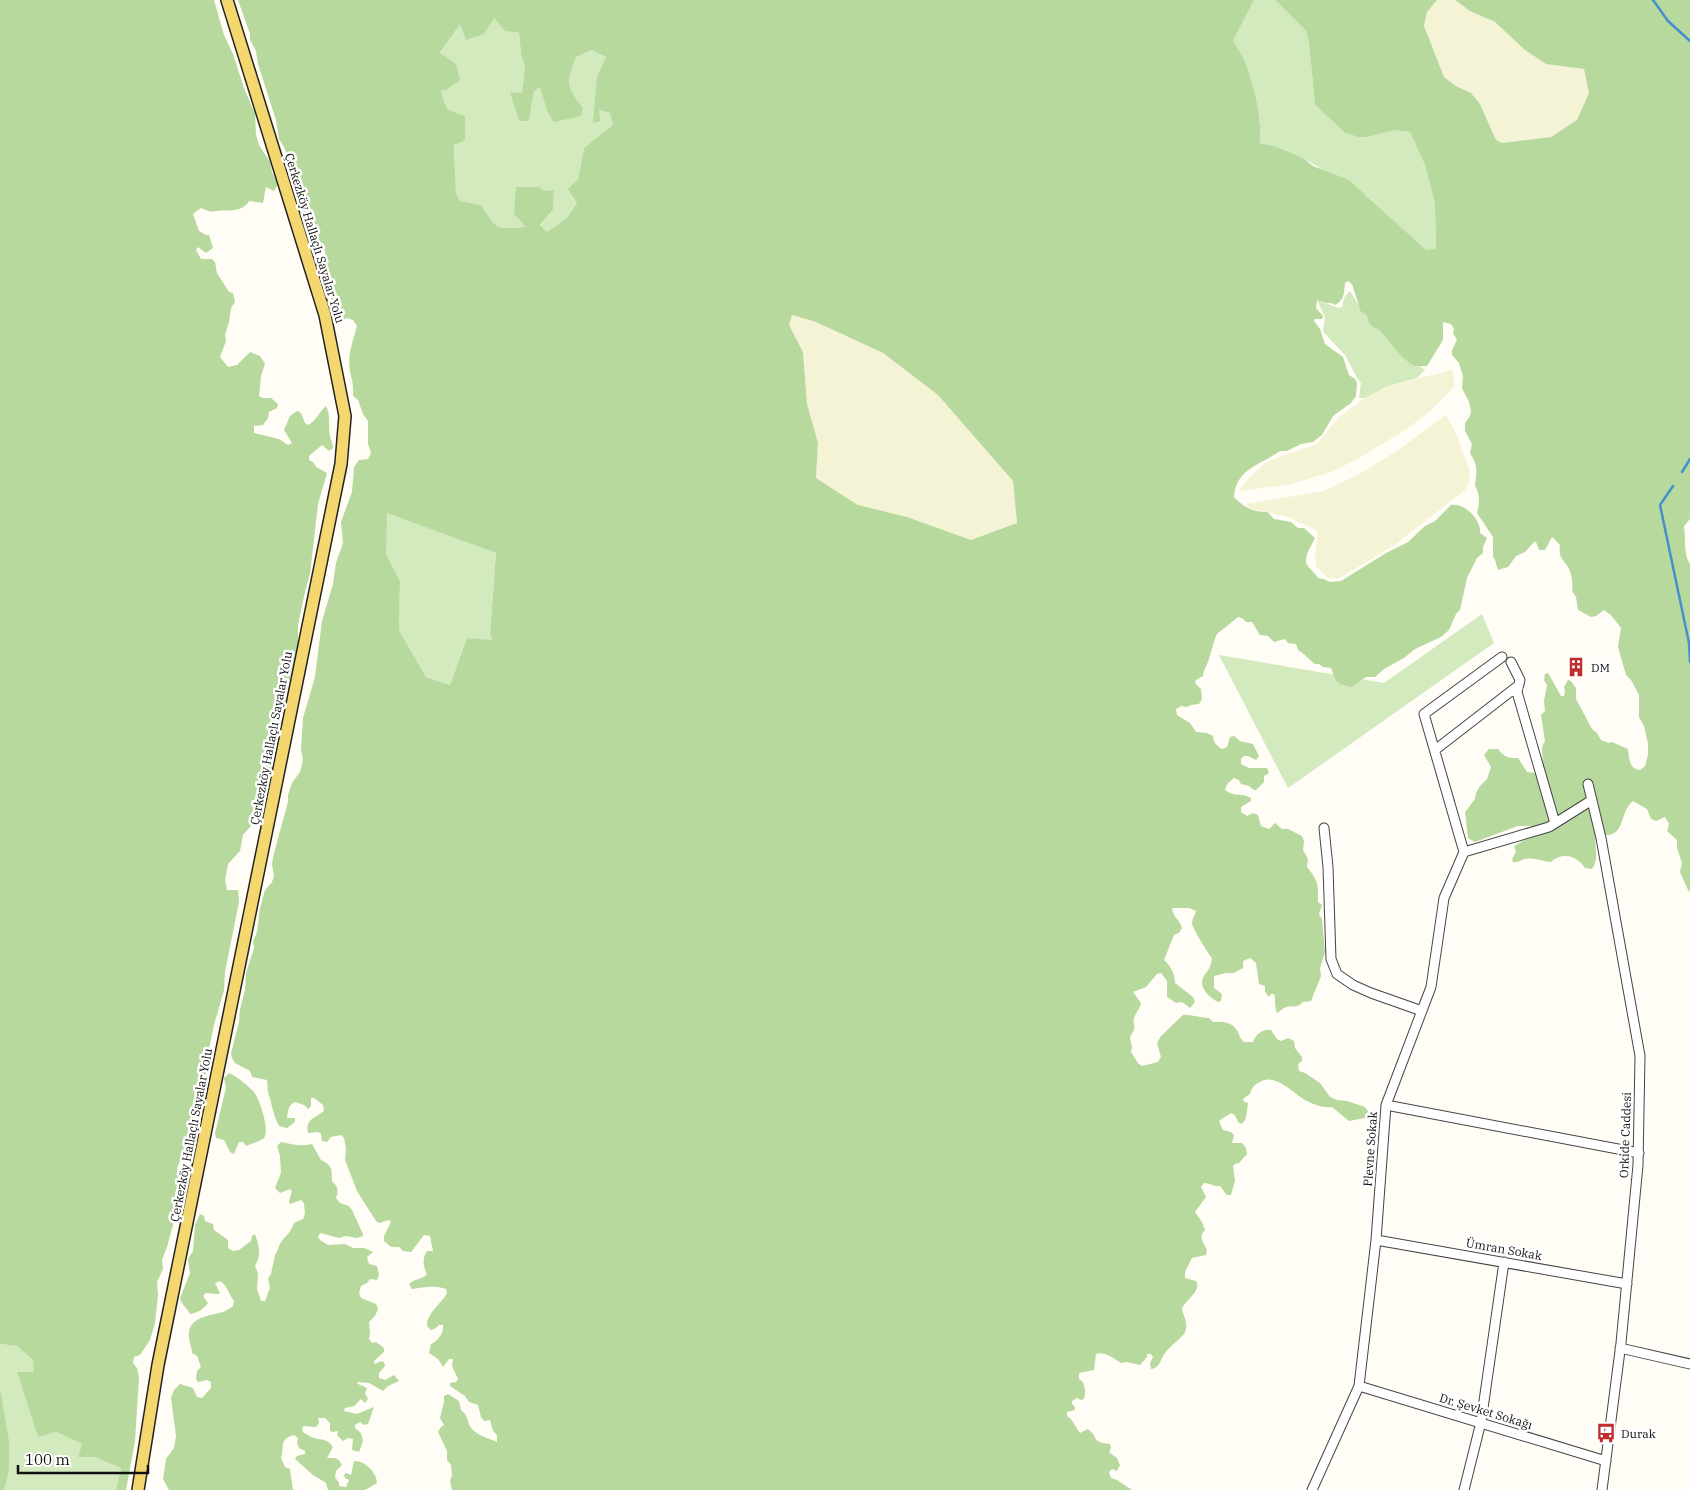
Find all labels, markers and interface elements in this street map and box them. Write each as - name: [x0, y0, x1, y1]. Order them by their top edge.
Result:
- street label: Çerkezköy Hallaçlı Sayalar Yolu: [282, 151, 348, 325]
- street label: Çerkezköy Hallaçlı Sayalar Yolu: [247, 649, 295, 826]
- building icon: DM: [1565, 656, 1587, 678]
- place label: DM: [1591, 660, 1610, 675]
- street label: Çerkezköy Hallaçlı Sayalar Yolu: [167, 1046, 215, 1223]
- street label: Orkide Caddesi: [1616, 1092, 1634, 1178]
- street label: Plevne Sokak: [1360, 1111, 1380, 1187]
- street label: Ümran Sokak: [1465, 1235, 1543, 1263]
- street label: Dr. Şevket Sokağı: [1438, 1390, 1535, 1432]
- bus stop icon: Durak: [1595, 1422, 1617, 1444]
- place label: Durak: [1621, 1426, 1656, 1441]
- scale bar: [18, 1442, 148, 1474]
- text: 100 m: [25, 1450, 70, 1469]

